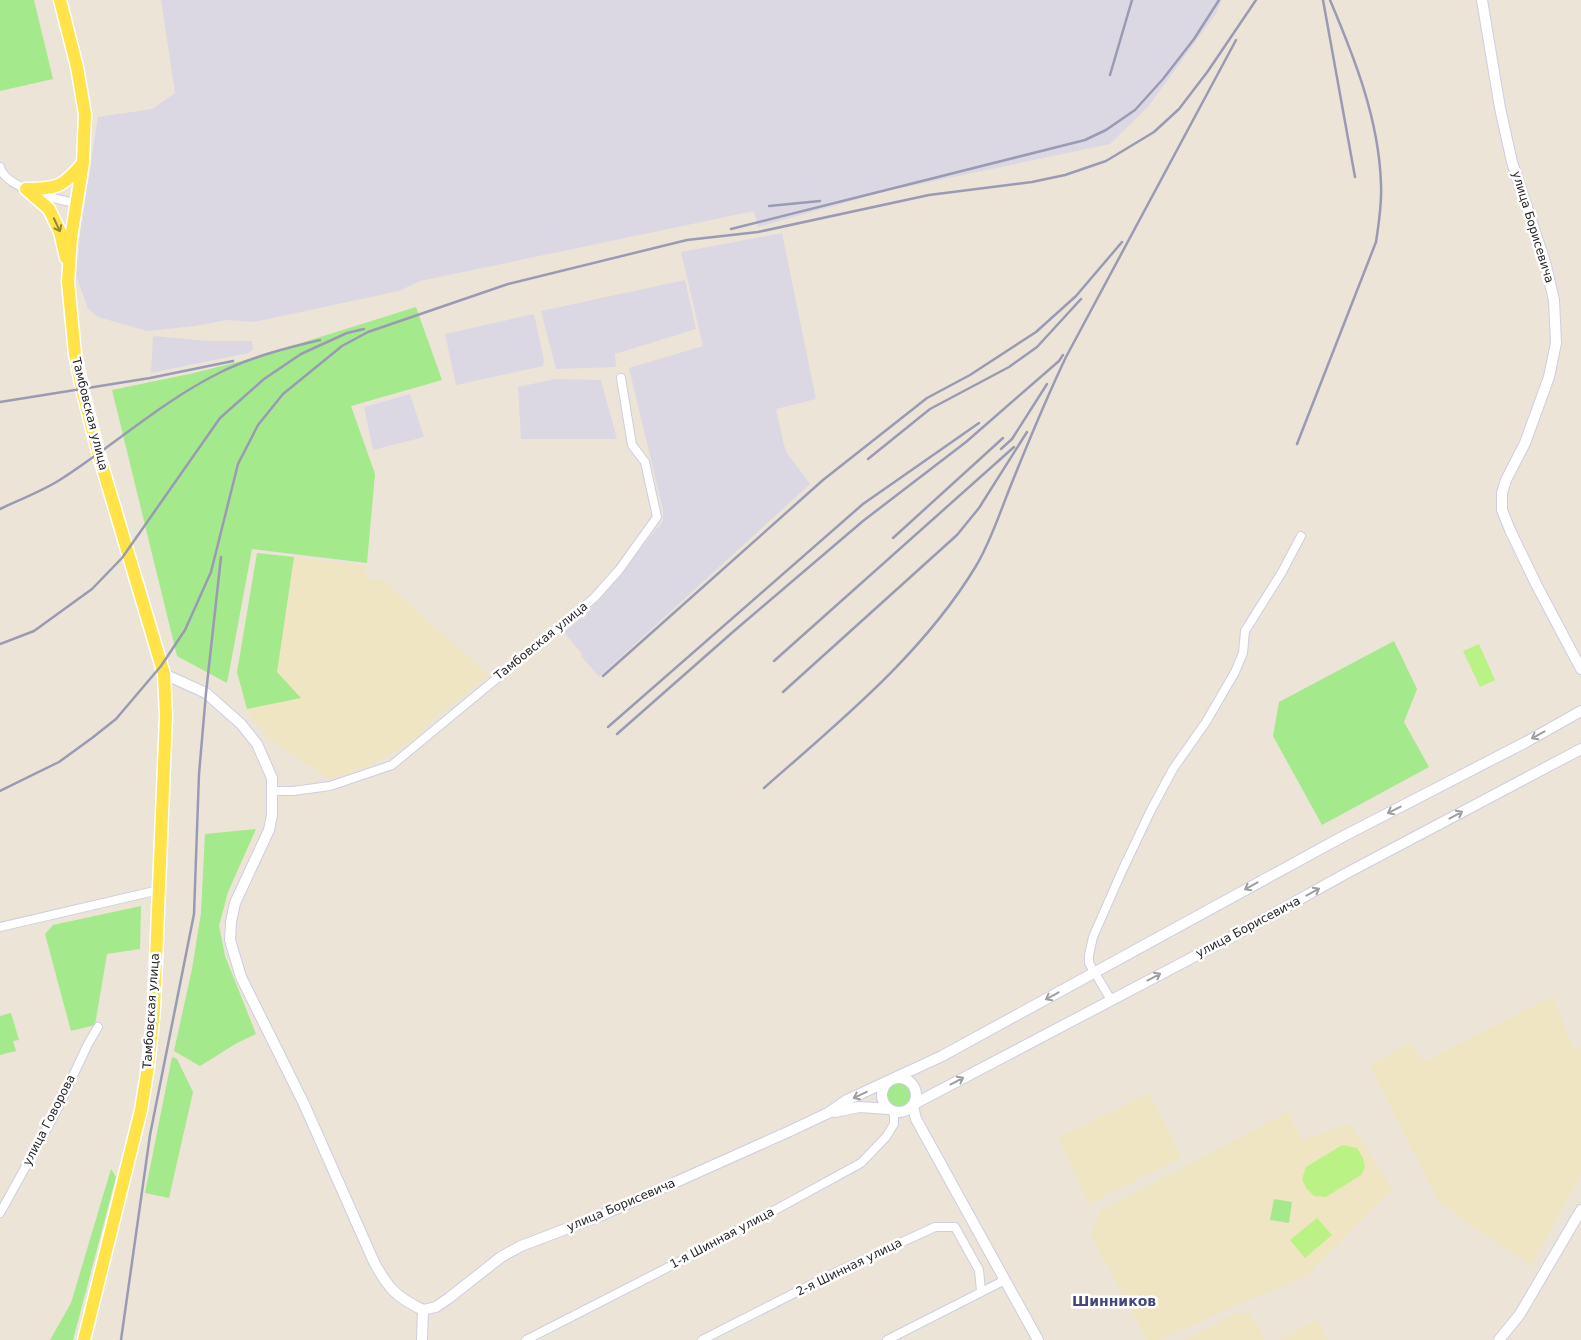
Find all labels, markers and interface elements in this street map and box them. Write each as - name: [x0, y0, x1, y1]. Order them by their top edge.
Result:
- street label: улица Борисевича: [1509, 169, 1557, 285]
- one-way arrow: [53, 217, 62, 232]
- street label: Тамбовская улица: [69, 355, 111, 472]
- street label: Тамбовская улица: [491, 599, 590, 684]
- one-way arrow: [1531, 730, 1546, 740]
- one-way arrow: [1387, 806, 1402, 815]
- one-way arrow: [1449, 810, 1463, 820]
- one-way arrow: [1244, 882, 1258, 892]
- one-way arrow: [1305, 887, 1320, 896]
- street label: улица Борисевича: [1193, 894, 1303, 960]
- street label: Тамбовская улица: [140, 953, 162, 1070]
- one-way arrow: [1147, 972, 1162, 982]
- one-way arrow: [1045, 991, 1060, 1001]
- street label: улица Говорова: [20, 1072, 78, 1168]
- one-way arrow: [949, 1076, 964, 1085]
- one-way arrow: [853, 1090, 868, 1100]
- street label: улица Борисевича: [565, 1176, 677, 1234]
- street label: 1-я Шинная улица: [668, 1205, 776, 1271]
- street label: 2-я Шинная улица: [794, 1235, 904, 1299]
- district label: Шинников: [1072, 1293, 1156, 1309]

